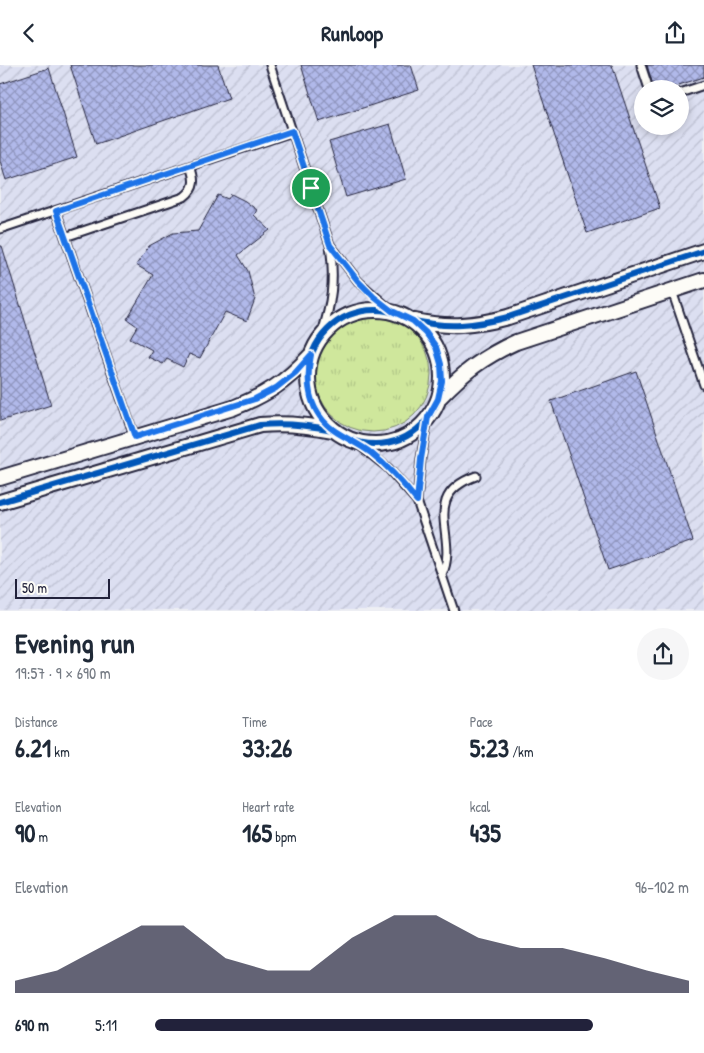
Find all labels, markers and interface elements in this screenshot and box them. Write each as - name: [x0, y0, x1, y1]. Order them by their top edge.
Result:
- text: Runloop: [321, 18, 383, 48]
- icon: back: [15, 19, 43, 47]
- icon: share: [661, 19, 689, 47]
- map controls: [634, 80, 689, 135]
- button: layers: [634, 80, 689, 135]
- pin: [290, 167, 332, 209]
- icon: arrive: [297, 174, 325, 202]
- scale bar: [15, 575, 110, 599]
- text: 50 m: [22, 578, 47, 597]
- text: Evening run: [15, 624, 135, 662]
- button: share: [637, 628, 689, 680]
- text: 19:57 · 9 × 690 m: [15, 662, 111, 684]
- text: Distance: [15, 712, 58, 731]
- text: Time: [242, 712, 267, 731]
- text: Pace: [470, 712, 493, 731]
- text: 6.21: [15, 731, 51, 765]
- text: 33:26: [242, 731, 292, 765]
- text: 5:23: [470, 731, 509, 765]
- text: km: [51, 742, 70, 761]
- text: /km: [509, 742, 533, 761]
- text: Elevation: [15, 797, 62, 816]
- text: Heart rate: [242, 797, 295, 816]
- text: kcal: [470, 797, 490, 816]
- text: 90: [15, 816, 35, 850]
- text: 165: [242, 816, 272, 850]
- text: 435: [470, 816, 501, 850]
- text: m: [35, 827, 48, 846]
- text: bpm: [272, 827, 296, 846]
- text: Elevation: [15, 876, 68, 898]
- text: 96–102 m: [635, 876, 689, 898]
- text: 690 m: [15, 1014, 49, 1036]
- text: 5:11: [95, 1014, 117, 1036]

